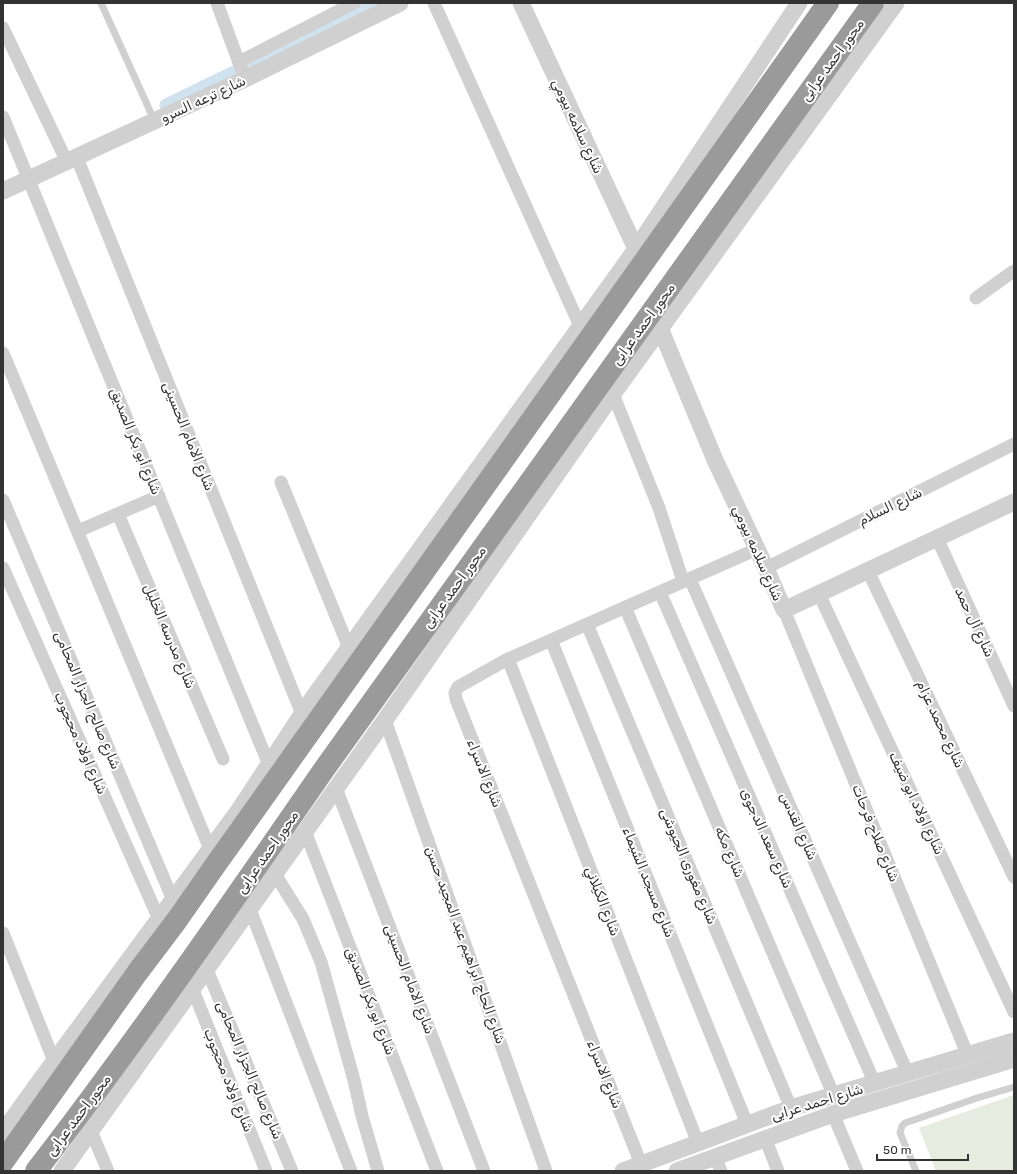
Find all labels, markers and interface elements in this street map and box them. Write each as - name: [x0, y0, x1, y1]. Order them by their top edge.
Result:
- street label: محور احمد عرابى: [797, 16, 868, 105]
- street label: شارع ترعه السرو: [158, 72, 249, 128]
- street label: شارع سلامه بيومي: [546, 76, 607, 177]
- street label: محور احمد عرابى: [608, 280, 679, 369]
- street label: شارع الامام الحسينى: [157, 379, 218, 494]
- street label: شارع أبو بكر الصديق: [104, 385, 165, 498]
- street label: شارع السلام: [856, 484, 926, 531]
- street label: شارع سلامه بيومي: [727, 503, 786, 605]
- street label: محور احمد عرابى: [419, 543, 490, 632]
- street label: شارع مدرسه الخليل: [138, 581, 199, 692]
- street label: شارع أل حمد: [949, 584, 998, 661]
- street label: شارع صالح الجزار المحامى: [49, 628, 124, 773]
- street label: شارع محمد عزام: [911, 678, 968, 772]
- street label: شارع اولاد محجوب: [49, 689, 111, 798]
- street label: شارع الاسراء: [461, 736, 506, 811]
- street label: شارع اولاد ابو ضيف: [883, 749, 948, 858]
- street label: شارع صلاح فرحات: [846, 782, 903, 885]
- street label: شارع سعد الدجوى: [735, 785, 796, 892]
- street label: شارع القدس: [774, 790, 821, 864]
- street label: شارع مغورى الجيوشى: [654, 805, 721, 928]
- street label: محور احمد عرابى: [233, 807, 302, 897]
- street label: شارع مسجد الشيماء: [617, 824, 678, 941]
- street label: شارع مكه: [709, 824, 748, 881]
- street label: شارع الحاج ابراهيم عبد المجيد حسن: [420, 844, 509, 1047]
- street label: شارع الكيلاني: [580, 864, 624, 939]
- street label: شارع الامام الحسينى: [379, 922, 438, 1037]
- street label: شارع أبو بكر الصديق: [340, 945, 399, 1058]
- street label: شارع صالح الجزار المحامى: [211, 998, 286, 1143]
- street label: شارع اولاد محجوب: [198, 1026, 257, 1135]
- street label: شارع الاسراء: [581, 1037, 626, 1112]
- street label: محور احمد عرابى: [42, 1071, 115, 1159]
- street label: شارع احمد عرابى: [769, 1080, 866, 1127]
- scale bar: [877, 1136, 968, 1162]
- text: 50 m: [883, 1143, 911, 1157]

